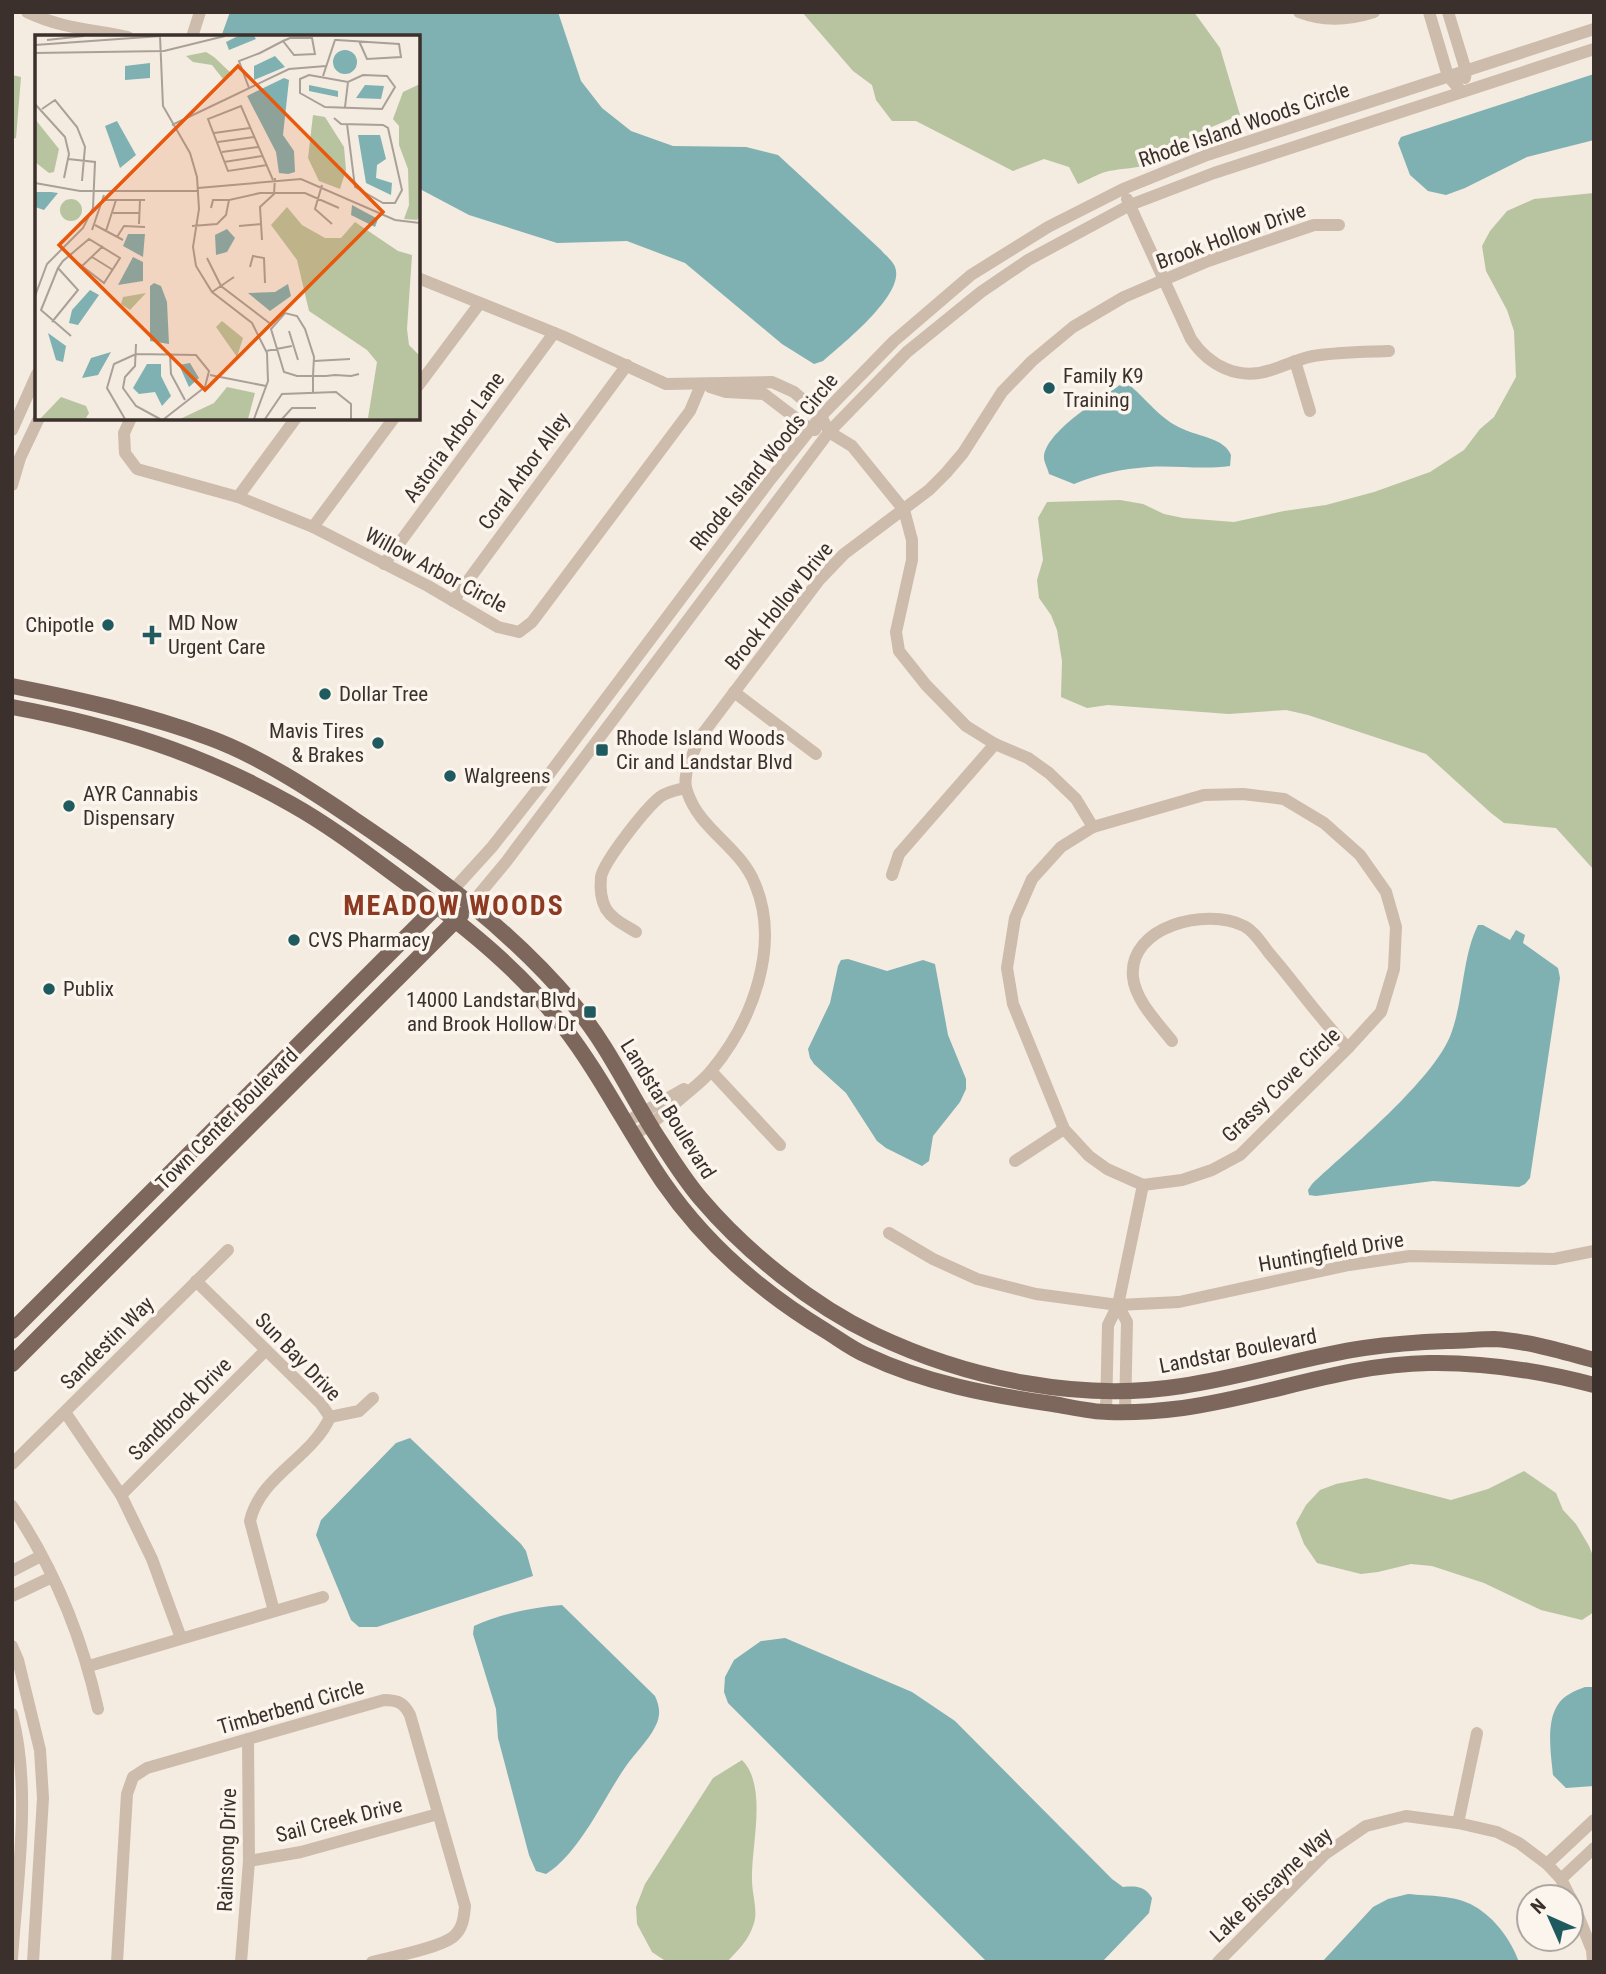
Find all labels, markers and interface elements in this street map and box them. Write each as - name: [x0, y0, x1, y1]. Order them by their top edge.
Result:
- inset map: [35, 35, 420, 420]
- street label: Rhode Island Woods Circle: [1136, 78, 1352, 172]
- street label: Brook Hollow Drive: [1153, 198, 1309, 274]
- place label: Family K9 Training: [1063, 364, 1144, 412]
- street label: Astoria Arbor Lane: [399, 367, 509, 507]
- street label: Rhode Island Woods Circle: [685, 368, 843, 555]
- marker: Family K9 Training: [1041, 380, 1057, 396]
- street label: Coral Arbor Alley: [473, 408, 575, 534]
- street label: Willow Arbor Circle: [361, 522, 511, 618]
- street label: Brook Hollow Drive: [720, 537, 838, 675]
- place label: MD Now Urgent Care: [168, 611, 266, 659]
- place label: Chipotle: [25, 613, 94, 637]
- marker: Chipotle: [100, 617, 116, 633]
- marker: MD Now Urgent Care: [142, 625, 162, 645]
- place label: Dollar Tree: [339, 682, 428, 706]
- marker: Dollar Tree: [317, 686, 333, 702]
- place label: Mavis Tires & Brakes: [269, 719, 364, 767]
- place label: Rhode Island Woods Cir and Landstar Blvd: [616, 726, 793, 774]
- marker: Mavis Tires & Brakes: [370, 735, 386, 751]
- marker: Rhode Island Woods Cir and Landstar Blvd: [594, 742, 610, 758]
- place label: Walgreens: [464, 764, 551, 788]
- marker: Walgreens: [442, 768, 458, 784]
- place label: AYR Cannabis Dispensary: [83, 782, 198, 830]
- marker: AYR Cannabis Dispensary: [61, 798, 77, 814]
- district label: MEADOW WOODS: [343, 889, 565, 922]
- place label: CVS Pharmacy: [308, 928, 430, 952]
- marker: CVS Pharmacy: [286, 932, 302, 948]
- place label: Publix: [63, 977, 114, 1001]
- marker: Publix: [41, 981, 57, 997]
- place label: 14000 Landstar Blvd and Brook Hollow Dr: [406, 988, 576, 1036]
- marker: 14000 Landstar Blvd and Brook Hollow Dr: [582, 1004, 598, 1020]
- street label: Grassy Cove Circle: [1217, 1023, 1345, 1147]
- street label: Landstar Boulevard: [615, 1035, 721, 1183]
- street label: Town Center Boulevard: [151, 1043, 303, 1195]
- street label: Huntingfield Drive: [1257, 1227, 1406, 1277]
- street label: Sandestin Way: [56, 1291, 159, 1394]
- street label: Sun Bay Drive: [250, 1308, 346, 1406]
- street label: Landstar Boulevard: [1157, 1324, 1319, 1378]
- street label: Sandbrook Drive: [124, 1353, 236, 1465]
- street label: Timberbend Circle: [215, 1675, 367, 1739]
- street label: Rainsong Drive: [213, 1788, 241, 1912]
- street label: Sail Creek Drive: [273, 1793, 405, 1847]
- street label: Lake Biscayne Way: [1205, 1822, 1337, 1947]
- north arrow: [1515, 1883, 1585, 1953]
- text: N: [1526, 1894, 1551, 1919]

